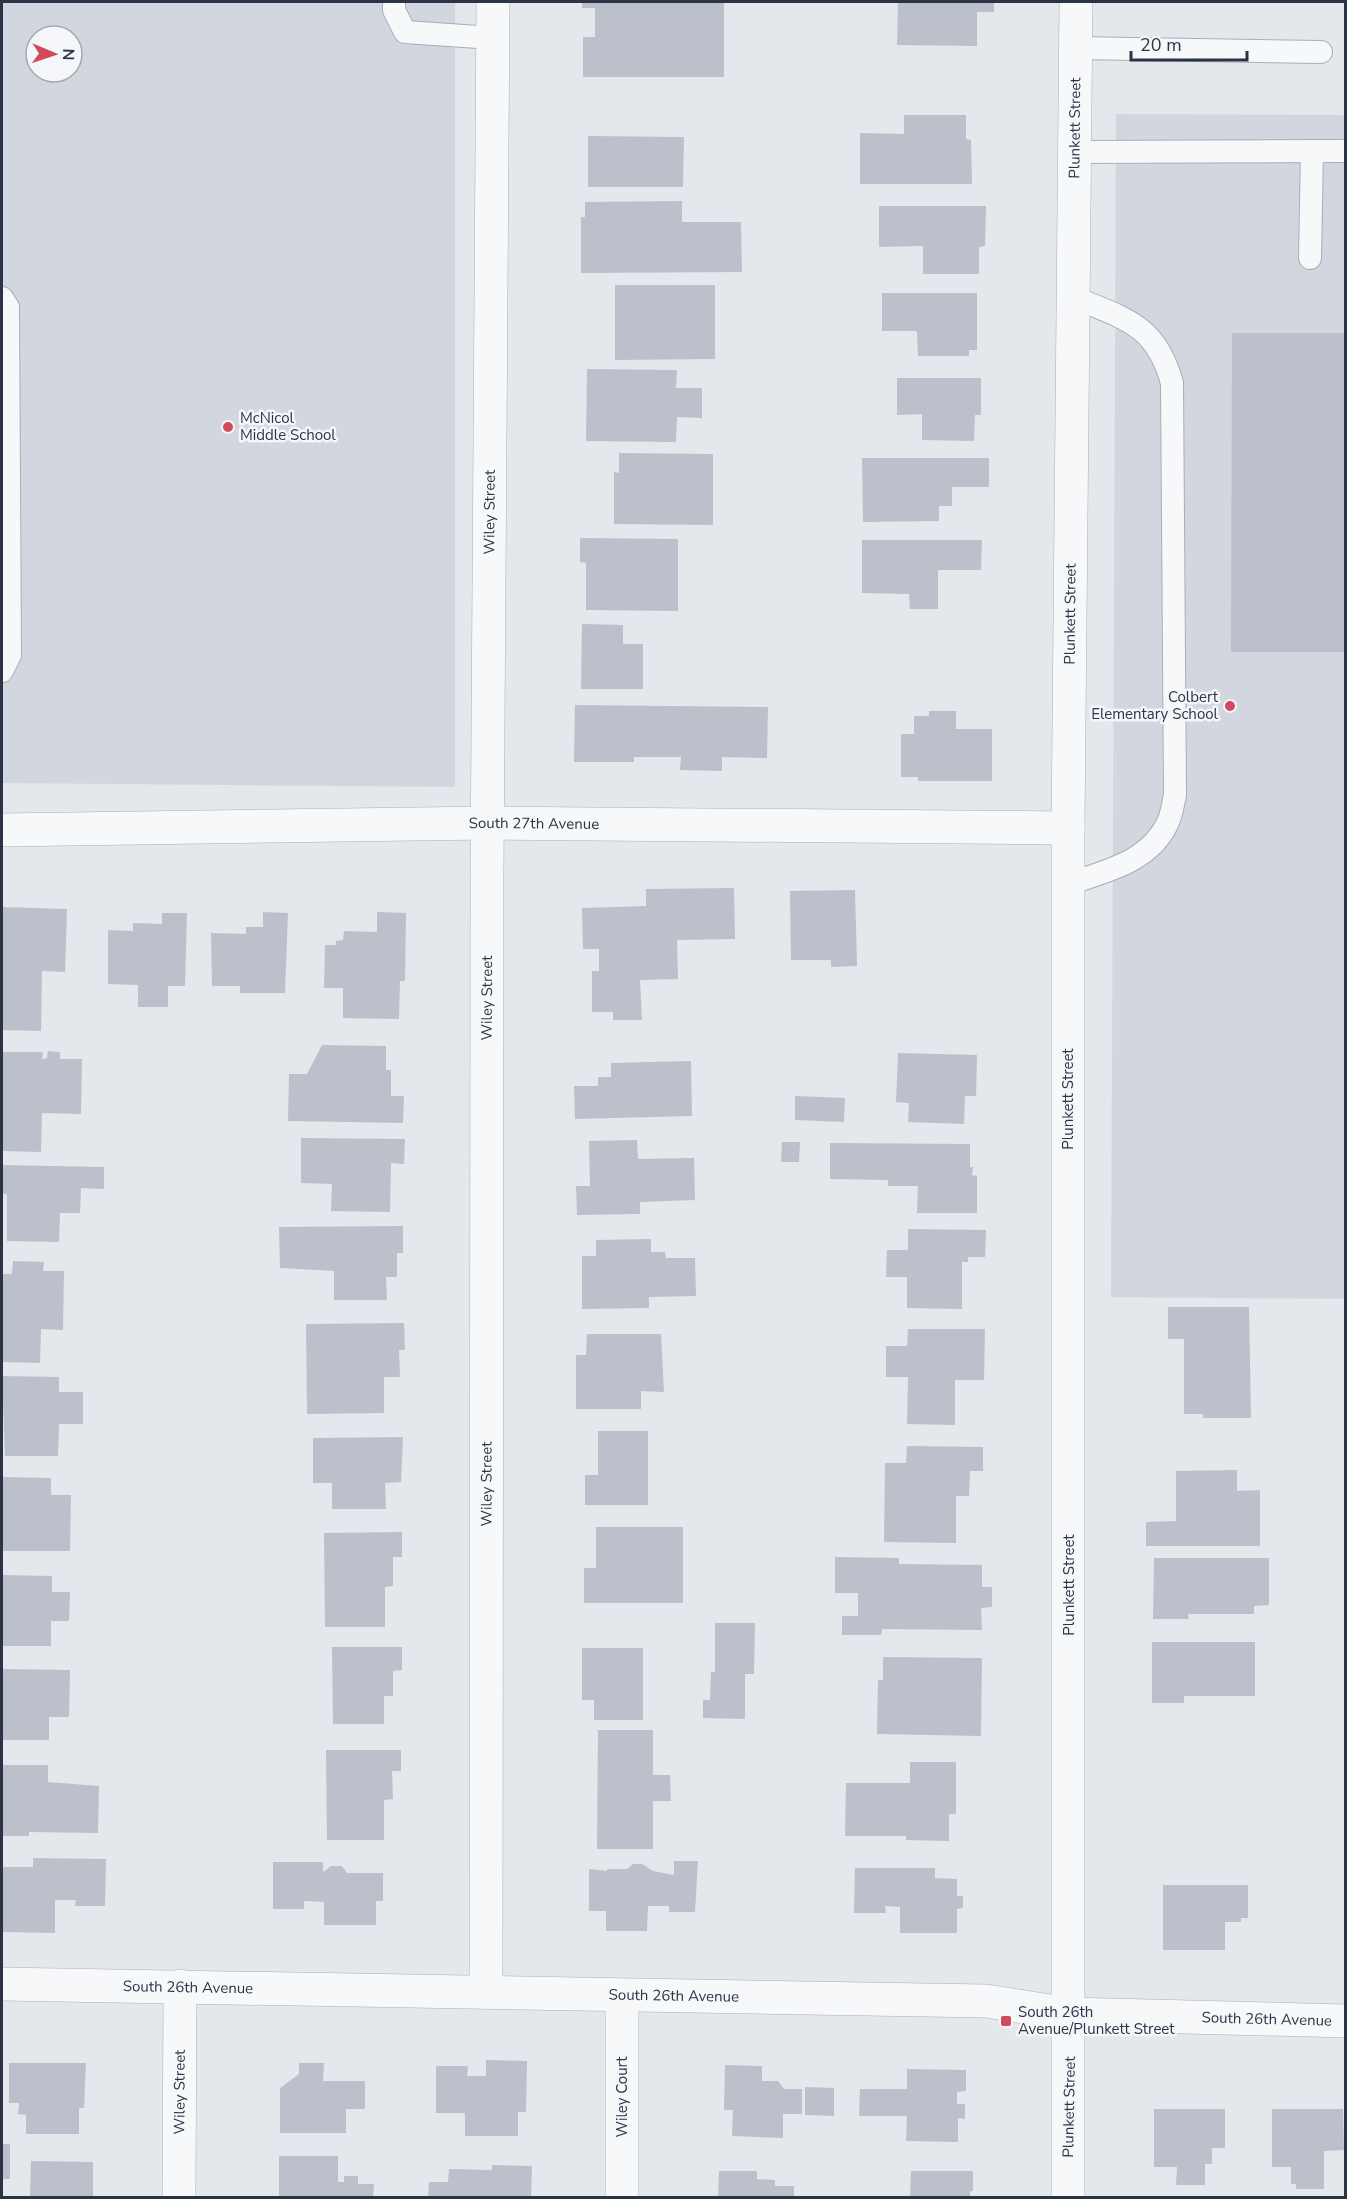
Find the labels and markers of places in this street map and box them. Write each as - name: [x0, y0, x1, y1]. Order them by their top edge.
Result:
- place label: McNicol Middle School: [240, 408, 336, 445]
- marker: McNicol Middle School: [221, 420, 235, 434]
- place label: Colbert Elementary School: [1091, 687, 1219, 724]
- marker: Colbert Elementary School: [1223, 699, 1237, 713]
- place label: South 26th Avenue/Plunkett Street: [1018, 2002, 1175, 2039]
- marker: South 26th Avenue/Plunkett Street: [999, 2014, 1013, 2028]

